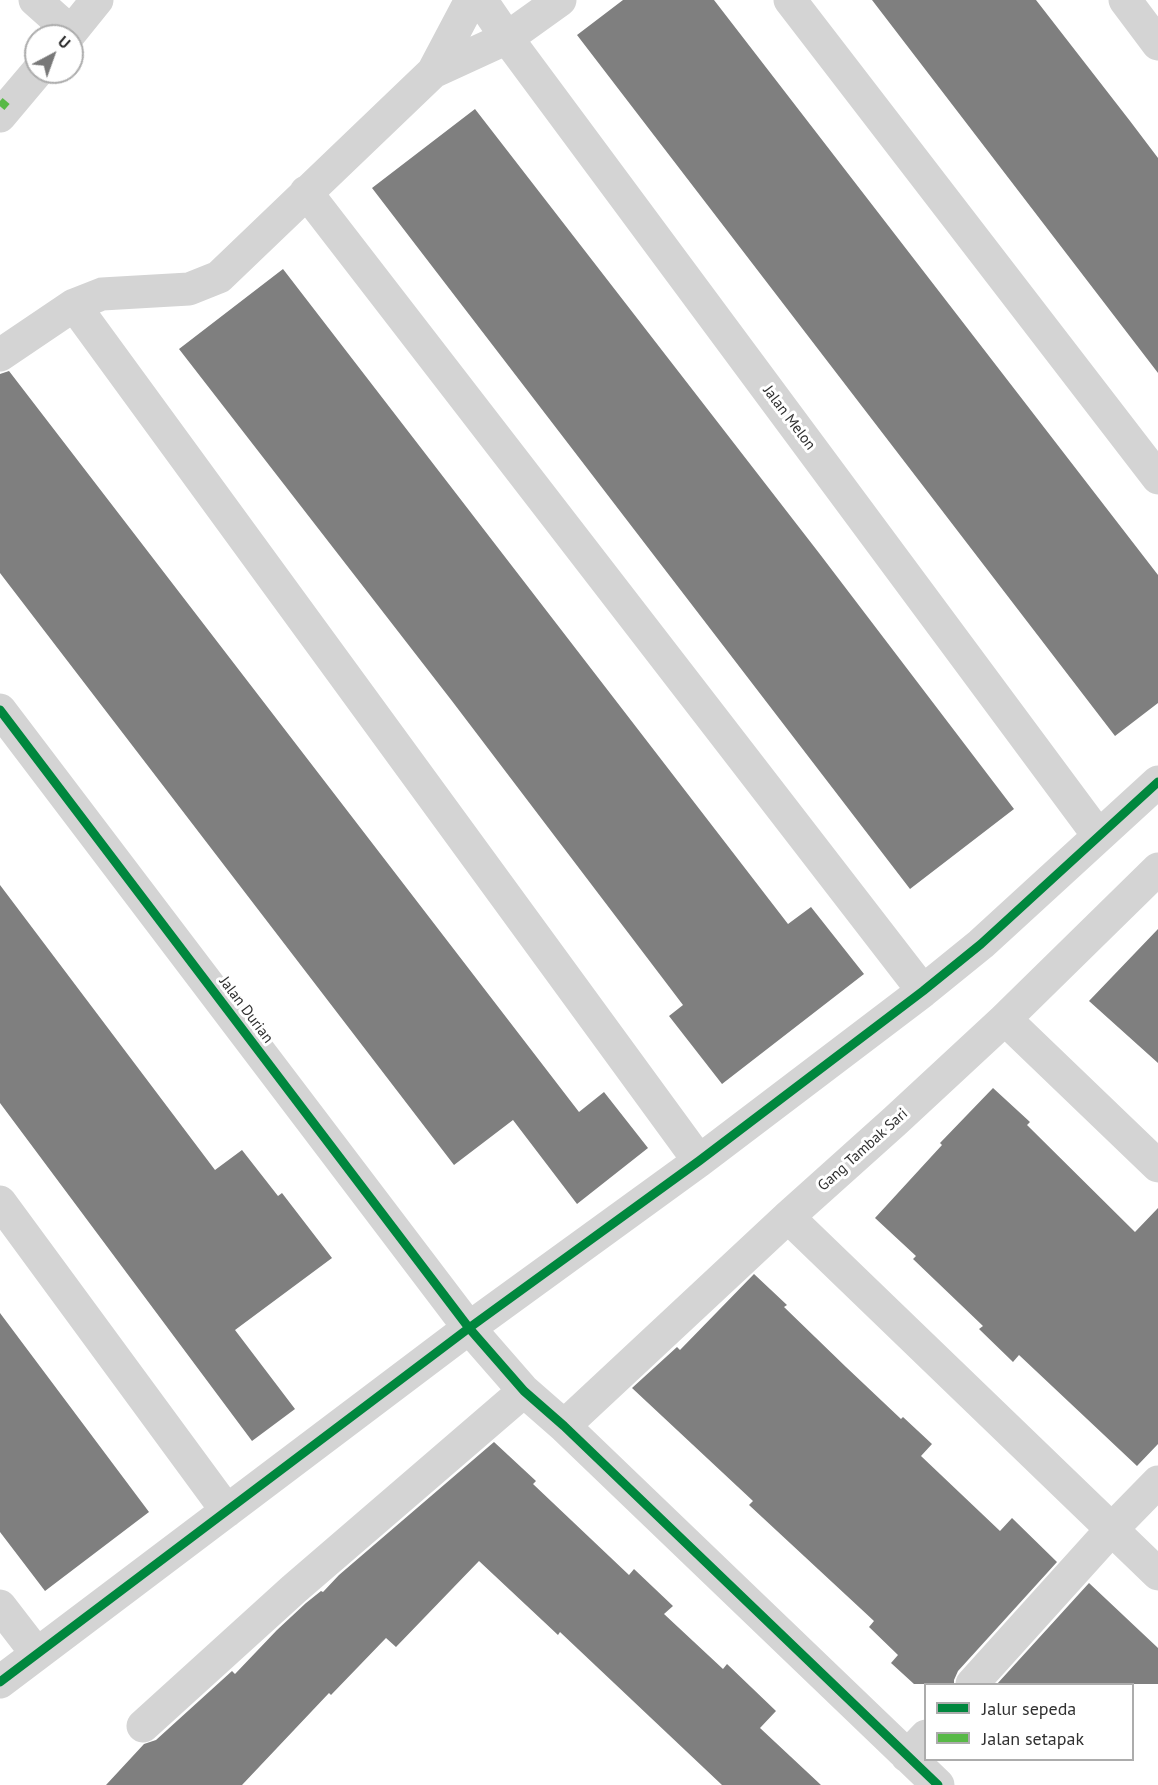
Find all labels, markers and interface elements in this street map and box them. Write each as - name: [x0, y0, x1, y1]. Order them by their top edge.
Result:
- north arrow: [24, 24, 84, 84]
- text: U: [54, 31, 75, 53]
- street label: Jalan Melon: [759, 382, 819, 454]
- street label: Jalan Durian: [215, 973, 277, 1047]
- street label: Gang Tambak Sari: [814, 1105, 912, 1195]
- legend: [924, 1683, 1134, 1761]
- text: Jalur sepeda: [982, 1697, 1076, 1720]
- text: Jalan setapak: [982, 1727, 1084, 1750]

